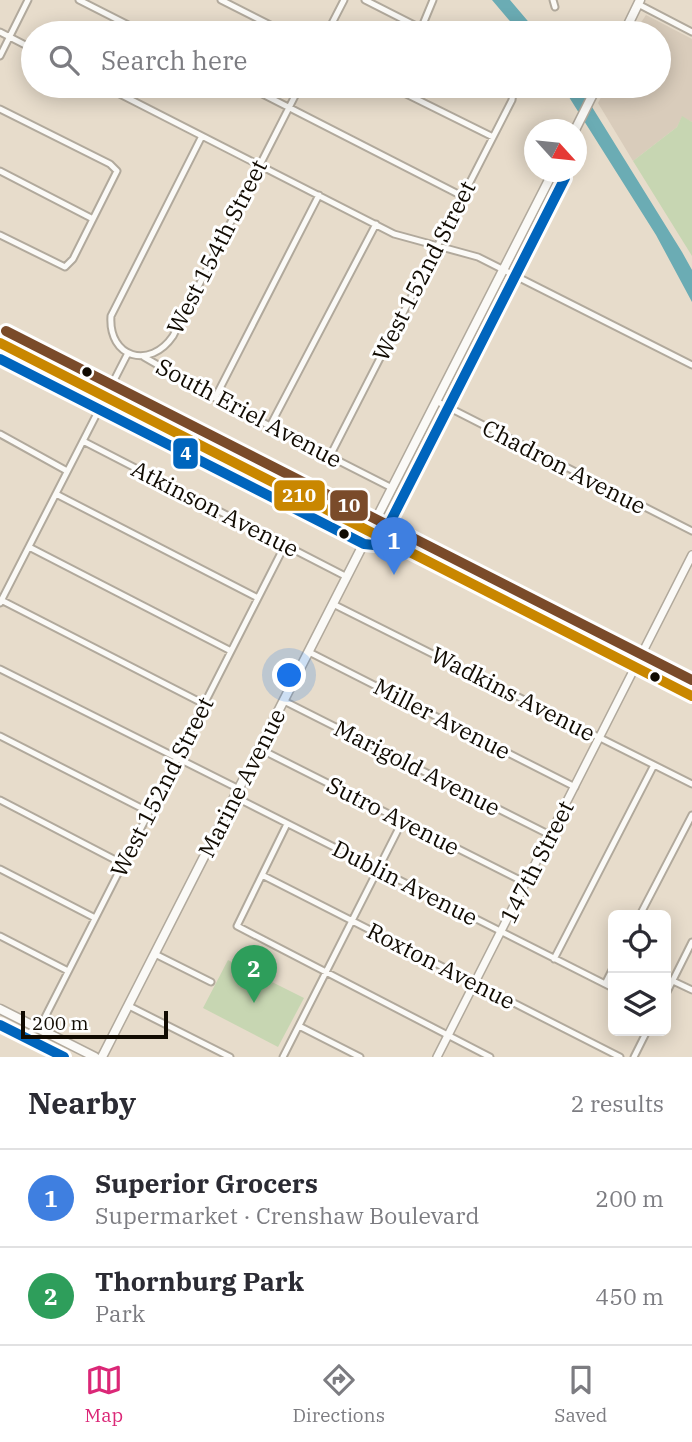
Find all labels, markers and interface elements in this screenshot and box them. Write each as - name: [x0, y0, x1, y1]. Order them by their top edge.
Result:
- search box: [21, 21, 671, 98]
- icon: search: [45, 41, 83, 79]
- text: Search here: [101, 43, 247, 77]
- north arrow: [524, 119, 587, 182]
- street label: West 154th Street: [159, 154, 273, 339]
- street label: West 152nd Street: [365, 175, 481, 366]
- street label: South Eriel Avenue: [151, 350, 348, 474]
- unlabelled marker: [80, 365, 94, 379]
- street label: Chadron Avenue: [478, 412, 651, 520]
- line badge: 4: [172, 437, 199, 470]
- text: 4: [180, 441, 192, 465]
- street label: Atkinson Avenue: [127, 453, 304, 563]
- line badge: 210: [273, 479, 326, 512]
- text: 210: [282, 483, 316, 507]
- line badge: 10: [329, 489, 369, 522]
- text: 10: [338, 493, 360, 517]
- pin: 1: [371, 517, 417, 575]
- unlabelled marker: [337, 527, 351, 541]
- street label: Wadkins Avenue: [426, 639, 601, 747]
- your location: [272, 658, 306, 692]
- unlabelled marker: [648, 670, 662, 684]
- street label: Miller Avenue: [369, 671, 516, 765]
- street label: West 152nd Street: [103, 691, 219, 882]
- street label: Marine Avenue: [191, 703, 292, 862]
- street label: Marigold Avenue: [329, 712, 506, 822]
- street label: Sutro Avenue: [322, 769, 465, 861]
- street label: 147th Street: [492, 795, 580, 928]
- street label: Dublin Avenue: [328, 833, 483, 932]
- map controls: [608, 910, 671, 1036]
- button: locate: [608, 910, 671, 973]
- street label: Roxton Avenue: [362, 915, 521, 1015]
- pin: 2: [231, 945, 277, 1003]
- button: layers: [608, 973, 671, 1036]
- scale bar: [21, 1008, 168, 1040]
- text: 200 m: [32, 1011, 89, 1035]
- text: Nearby: [28, 1083, 136, 1122]
- text: 2 results: [571, 1088, 664, 1118]
- text: Superior Grocers: [95, 1166, 318, 1200]
- text: 1: [44, 1183, 58, 1213]
- text: 200 m: [595, 1183, 664, 1213]
- text: Supermarket · Crenshaw Boulevard: [95, 1200, 479, 1230]
- text: Thornburg Park: [95, 1264, 304, 1298]
- text: 2: [44, 1281, 58, 1311]
- text: 450 m: [595, 1281, 664, 1311]
- text: Park: [95, 1298, 145, 1328]
- tab: Map: [85, 1361, 123, 1427]
- tab: Directions: [292, 1361, 385, 1427]
- tab: Saved: [554, 1361, 607, 1427]

